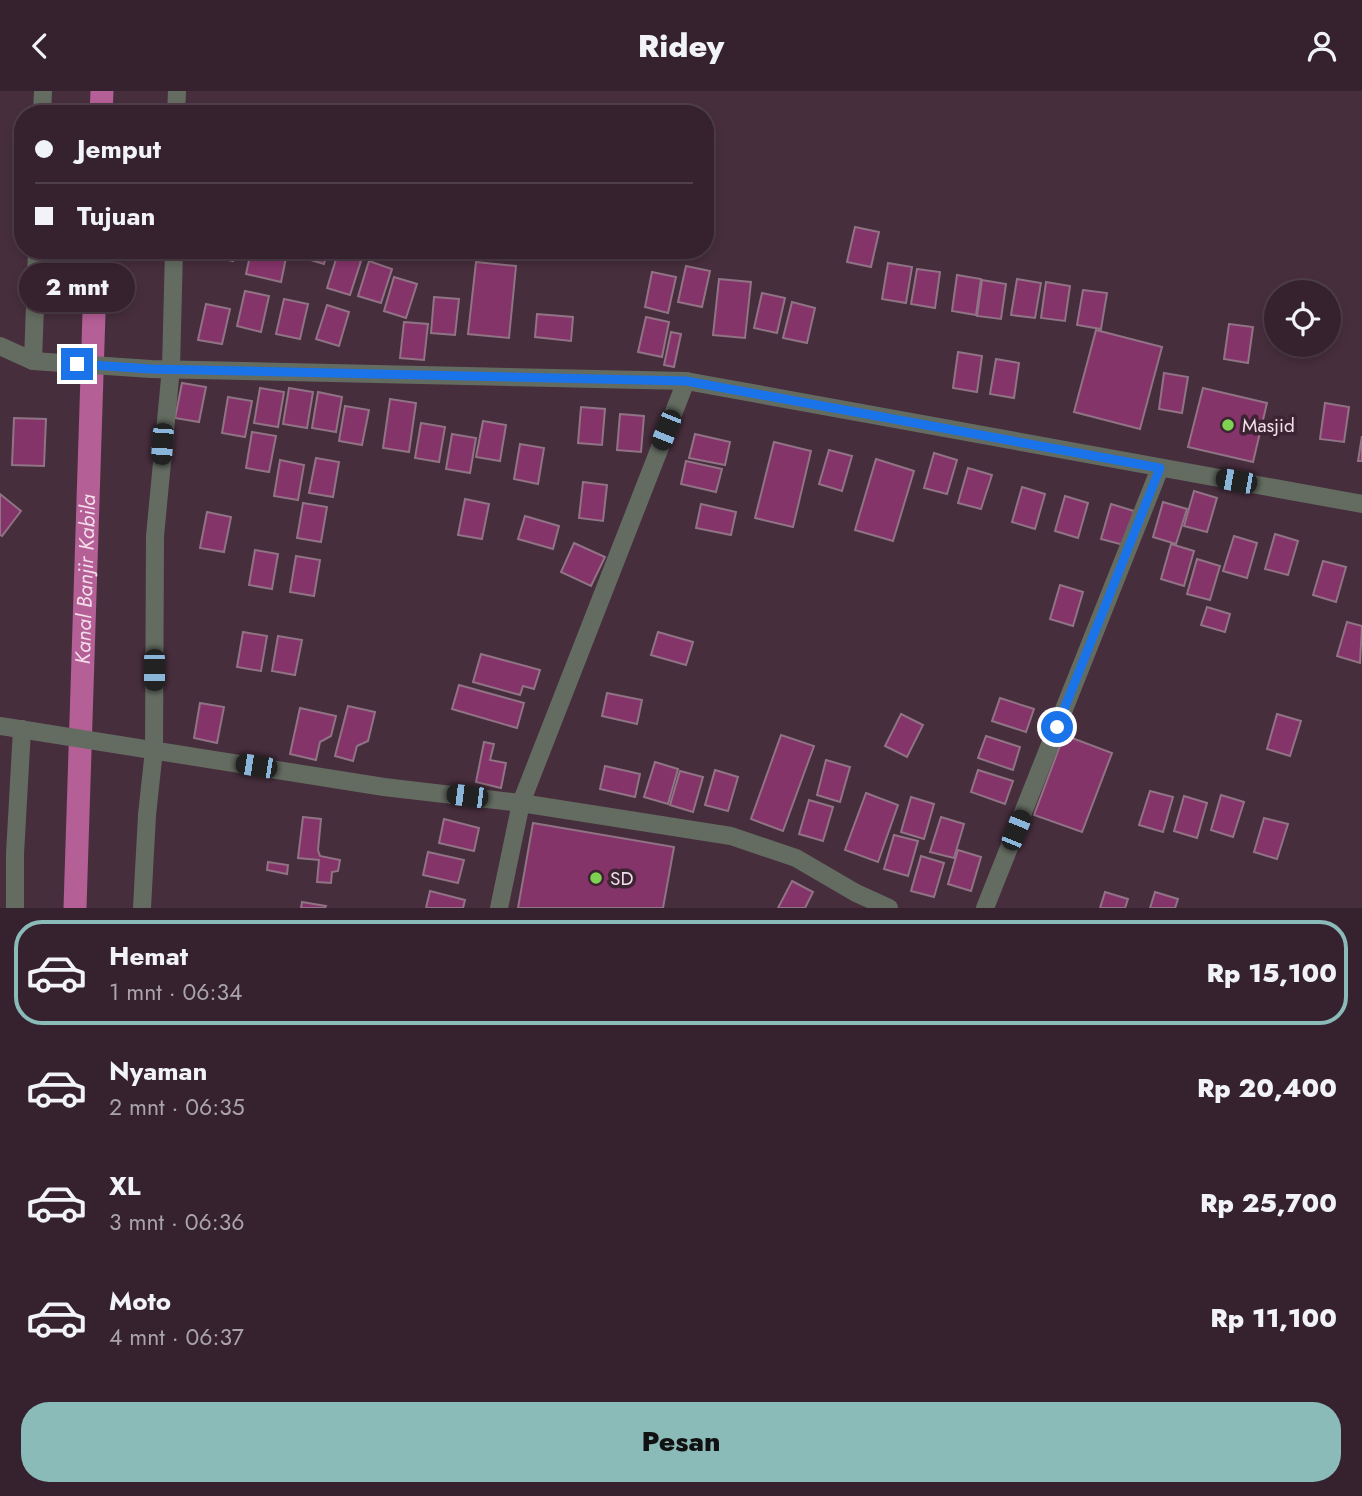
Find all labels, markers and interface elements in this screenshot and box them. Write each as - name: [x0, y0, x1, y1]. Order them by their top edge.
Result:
- text: Ridey: [638, 23, 724, 69]
- icon: back: [21, 27, 59, 65]
- icon: person: [1303, 27, 1341, 65]
- text: Jemput: [77, 130, 161, 168]
- text: Tujuan: [77, 197, 155, 235]
- callout: 2 mnt: [19, 263, 135, 311]
- text: 2 mnt: [45, 270, 109, 304]
- map controls: [1264, 280, 1341, 357]
- button: locate: [1264, 280, 1341, 357]
- route end: [61, 348, 93, 380]
- car: [649, 407, 684, 453]
- place label: Masjid: [1242, 412, 1295, 439]
- marker: Masjid: [1220, 417, 1236, 433]
- car: [151, 422, 174, 466]
- car: [1214, 467, 1259, 495]
- water label: Kanal Banjir Kabila: [68, 493, 103, 665]
- car: [144, 649, 165, 691]
- route start: [1041, 711, 1073, 743]
- car: [234, 752, 279, 780]
- car: [445, 783, 490, 809]
- car: [999, 807, 1034, 853]
- place label: SD: [610, 865, 633, 892]
- marker: SD: [588, 870, 604, 886]
- text: Hemat: [109, 937, 188, 975]
- icon: car: [25, 941, 88, 1004]
- text: Rp 15,100: [1207, 954, 1337, 992]
- text: 1 mnt · 06:34: [109, 975, 242, 1009]
- text: Nyaman: [109, 1052, 208, 1090]
- icon: car: [25, 1056, 88, 1119]
- text: Rp 20,400: [1197, 1069, 1337, 1107]
- text: 2 mnt · 06:35: [109, 1090, 245, 1124]
- text: XL: [109, 1167, 141, 1205]
- icon: car: [25, 1171, 88, 1234]
- text: Rp 25,700: [1200, 1184, 1337, 1222]
- text: 3 mnt · 06:36: [109, 1205, 244, 1239]
- text: Moto: [109, 1282, 171, 1320]
- icon: car: [25, 1286, 88, 1349]
- text: Rp 11,100: [1210, 1299, 1337, 1337]
- text: 4 mnt · 06:37: [109, 1320, 244, 1354]
- button: Pesan: [21, 1402, 1341, 1482]

